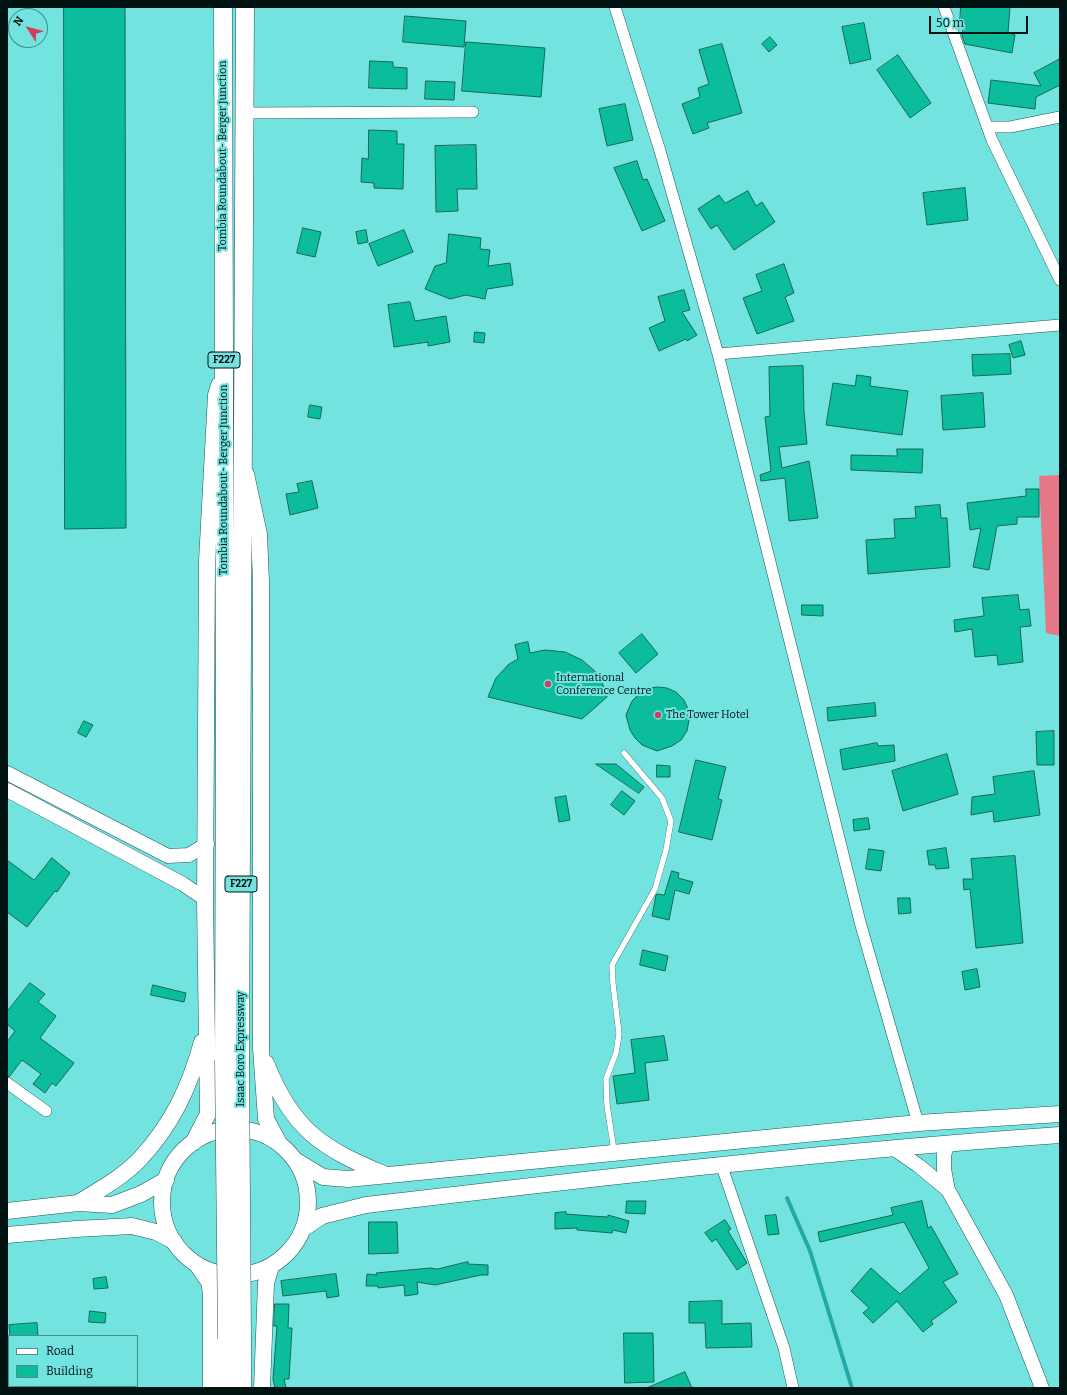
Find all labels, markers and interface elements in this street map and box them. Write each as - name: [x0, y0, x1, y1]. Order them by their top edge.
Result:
- north arrow: [8, 8, 48, 48]
- scale bar: [931, 8, 1030, 34]
- text: N: [11, 14, 26, 28]
- text: 50 m: [936, 16, 964, 30]
- street label: Tombia Roundabout- Berger Junction: [216, 61, 230, 251]
- road number: F227: [208, 352, 240, 368]
- street label: Tombia Roundabout- Berger Junction: [217, 385, 231, 575]
- place label: International Conference Centre: [556, 671, 651, 697]
- marker: International Conference Centre: [543, 679, 553, 689]
- place label: The Tower Hotel: [666, 708, 749, 722]
- marker: The Tower Hotel: [653, 710, 663, 720]
- road number: F227: [225, 876, 257, 892]
- street label: Isaac Boro Expressway: [234, 991, 248, 1107]
- legend: [8, 1335, 138, 1387]
- text: Road: [46, 1344, 74, 1358]
- text: Building: [46, 1364, 93, 1378]

